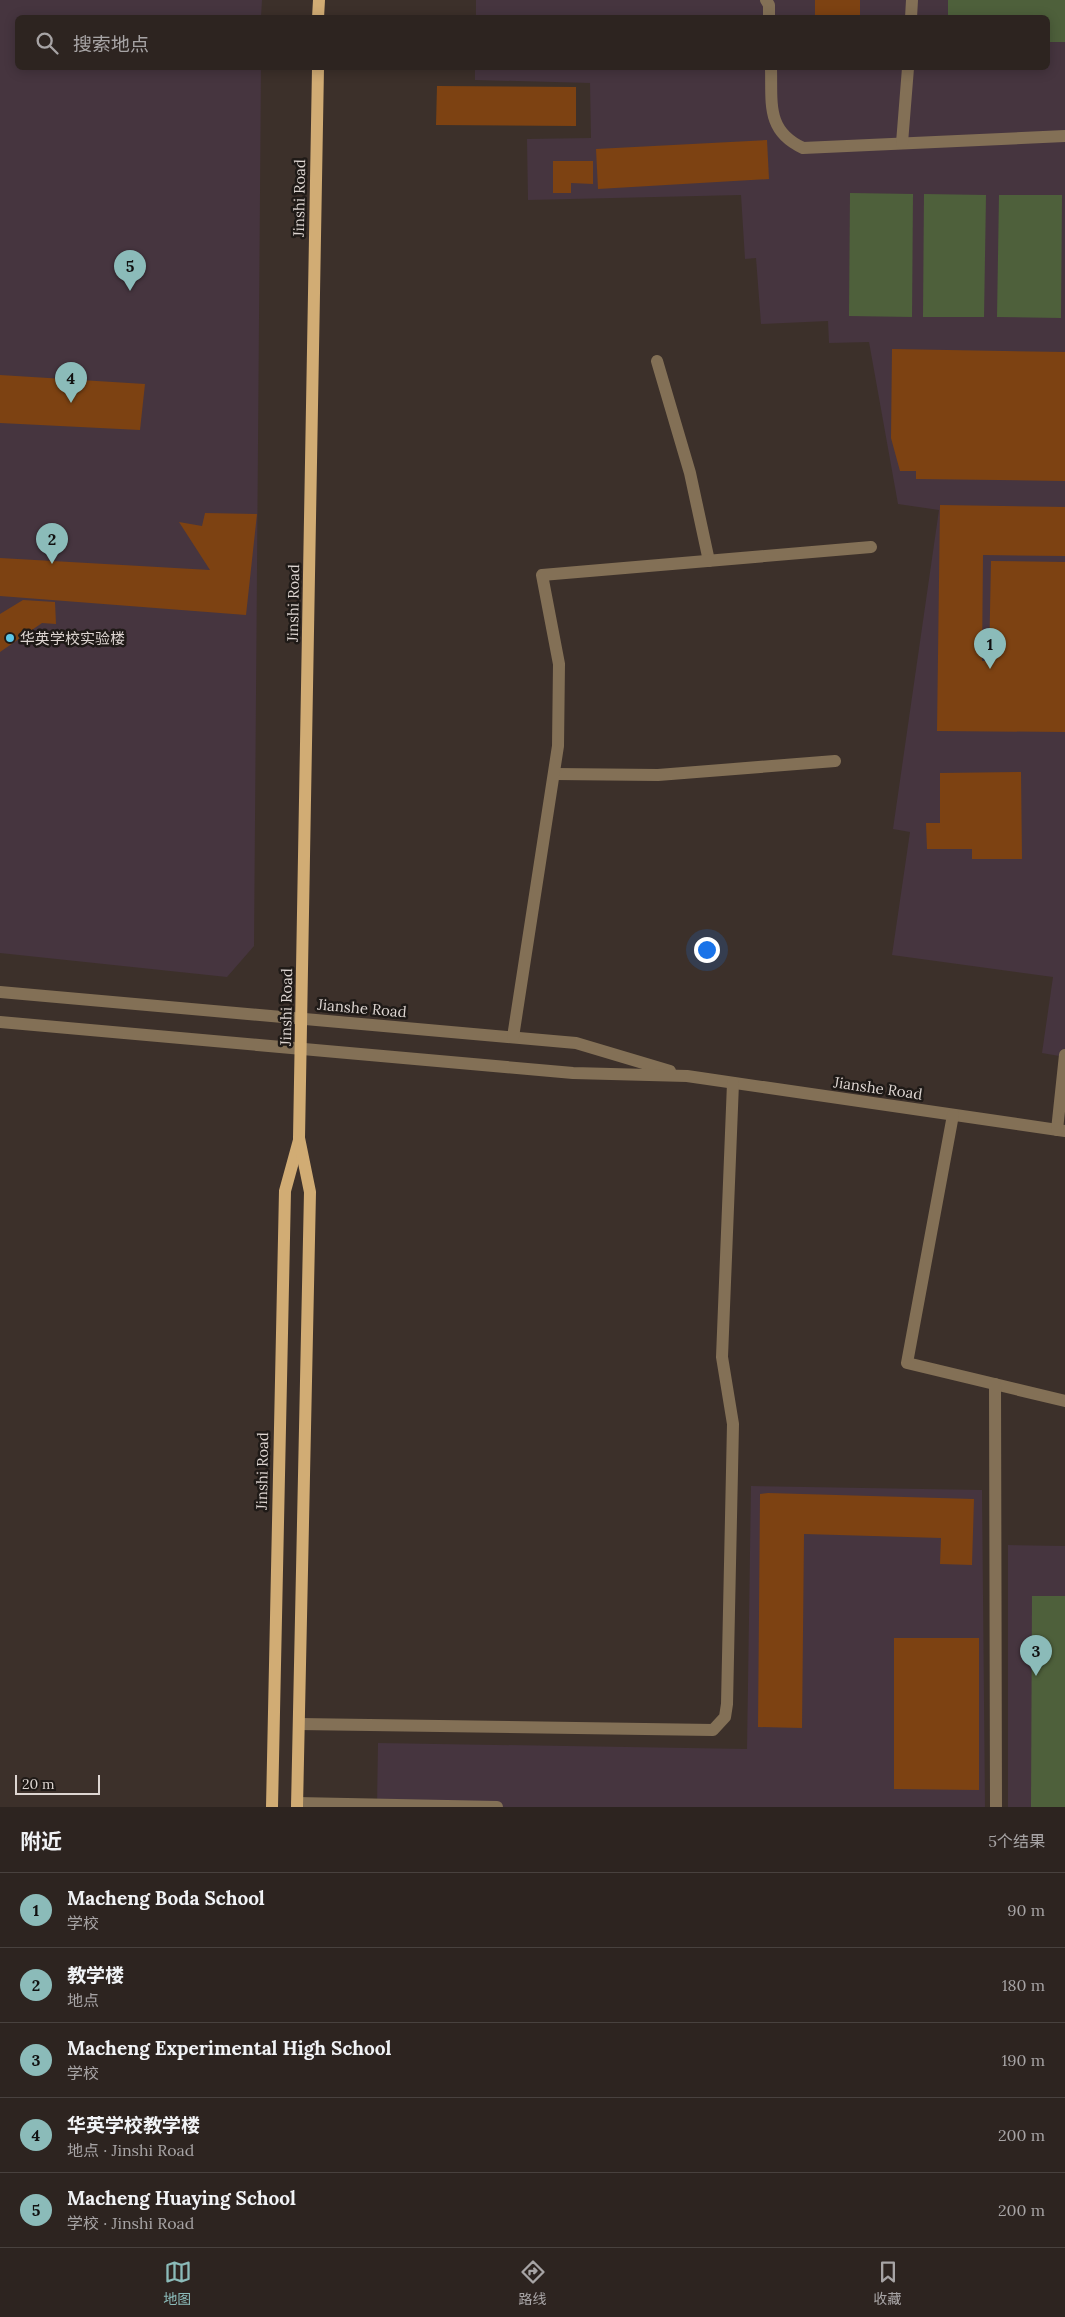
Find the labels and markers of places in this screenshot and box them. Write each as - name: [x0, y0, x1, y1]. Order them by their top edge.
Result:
- pin: 5: [114, 250, 146, 291]
- pin: 4: [55, 362, 87, 403]
- pin: 2: [36, 523, 68, 564]
- pin: 1: [974, 628, 1006, 669]
- place label: 华英学校实验楼: [20, 629, 125, 648]
- marker: 华英学校实验楼: [4, 632, 16, 644]
- pin: 3: [1020, 1635, 1052, 1676]

